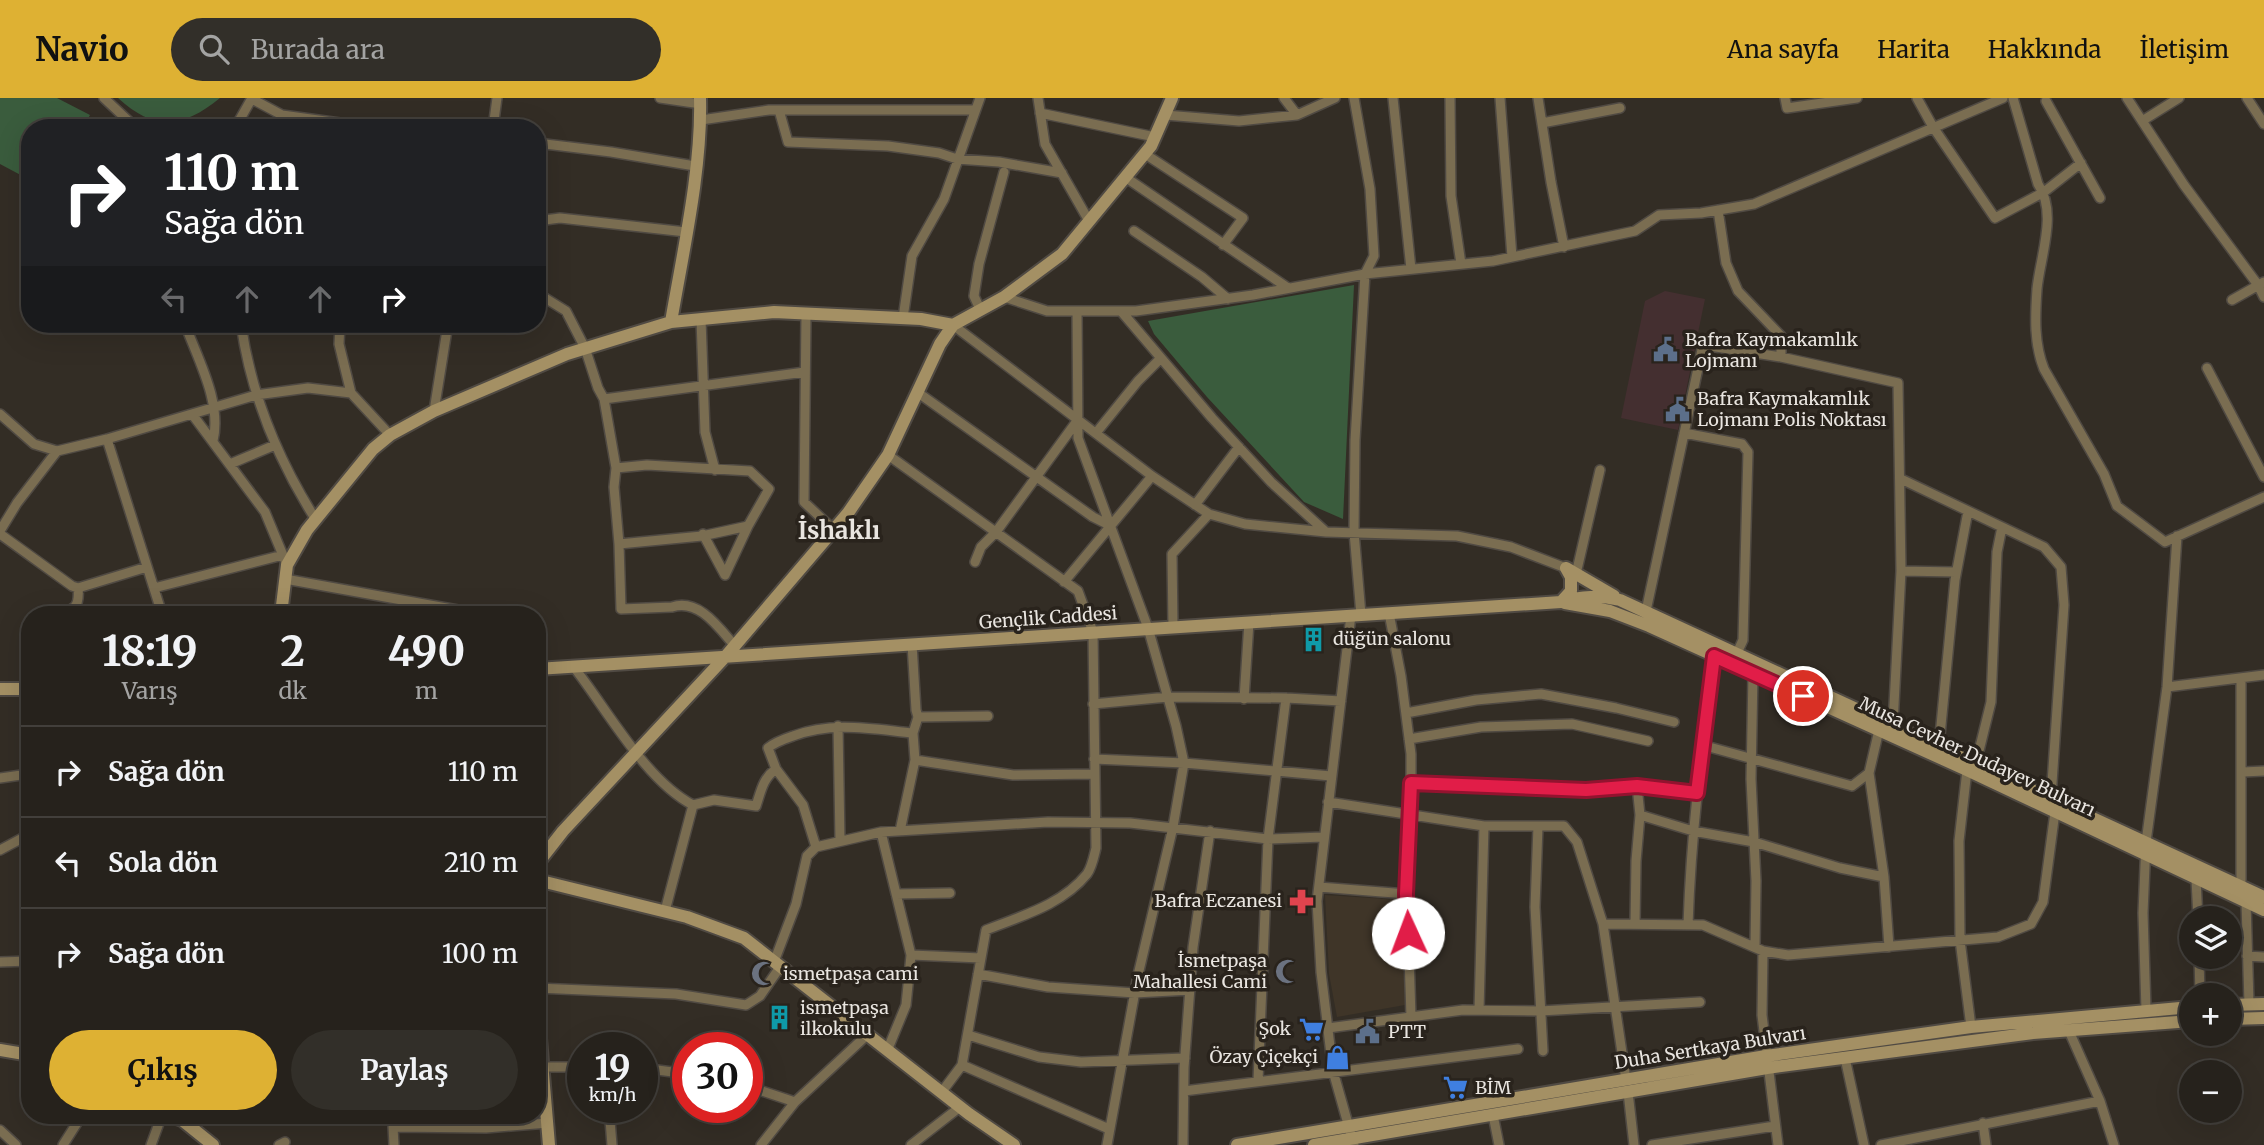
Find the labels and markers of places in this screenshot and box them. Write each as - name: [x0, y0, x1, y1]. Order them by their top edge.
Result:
- place label: Bafra Kaymakamlık Lojmanı: [1685, 328, 1859, 372]
- public building icon: Bafra Kaymakamlık Lojmanı: [1651, 336, 1679, 364]
- place label: Bafra Kaymakamlık Lojmanı Polis Noktası: [1697, 387, 1887, 431]
- public building icon: Bafra Kaymakamlık Lojmanı Polis Noktası: [1663, 395, 1691, 423]
- building icon: düğün salonu: [1299, 625, 1327, 653]
- place label: düğün salonu: [1333, 627, 1451, 650]
- pin: [1773, 666, 1833, 726]
- pharmacy icon: Bafra Eczanesi: [1288, 887, 1316, 915]
- place label: Bafra Eczanesi: [1155, 889, 1282, 912]
- place label: İsmetpaşa Mahallesi Cami: [1133, 949, 1267, 993]
- mosque icon: İsmetpaşa Mahallesi Cami: [1273, 957, 1301, 985]
- mosque icon: ismetpaşa cami: [749, 960, 777, 988]
- place label: ismetpaşa cami: [783, 962, 919, 985]
- place label: ismetpaşa ilkokulu: [800, 996, 889, 1040]
- building icon: ismetpaşa ilkokulu: [766, 1004, 794, 1032]
- supermarket icon: Şok: [1297, 1015, 1325, 1043]
- place label: Şok: [1258, 1017, 1292, 1040]
- public building icon: PTT: [1354, 1018, 1382, 1046]
- place label: PTT: [1388, 1020, 1427, 1043]
- shop icon: Özay Çiçekçi: [1324, 1043, 1352, 1071]
- place label: Özay Çiçekçi: [1209, 1045, 1318, 1068]
- supermarket icon: BİM: [1441, 1074, 1469, 1102]
- place label: BİM: [1475, 1076, 1512, 1099]

